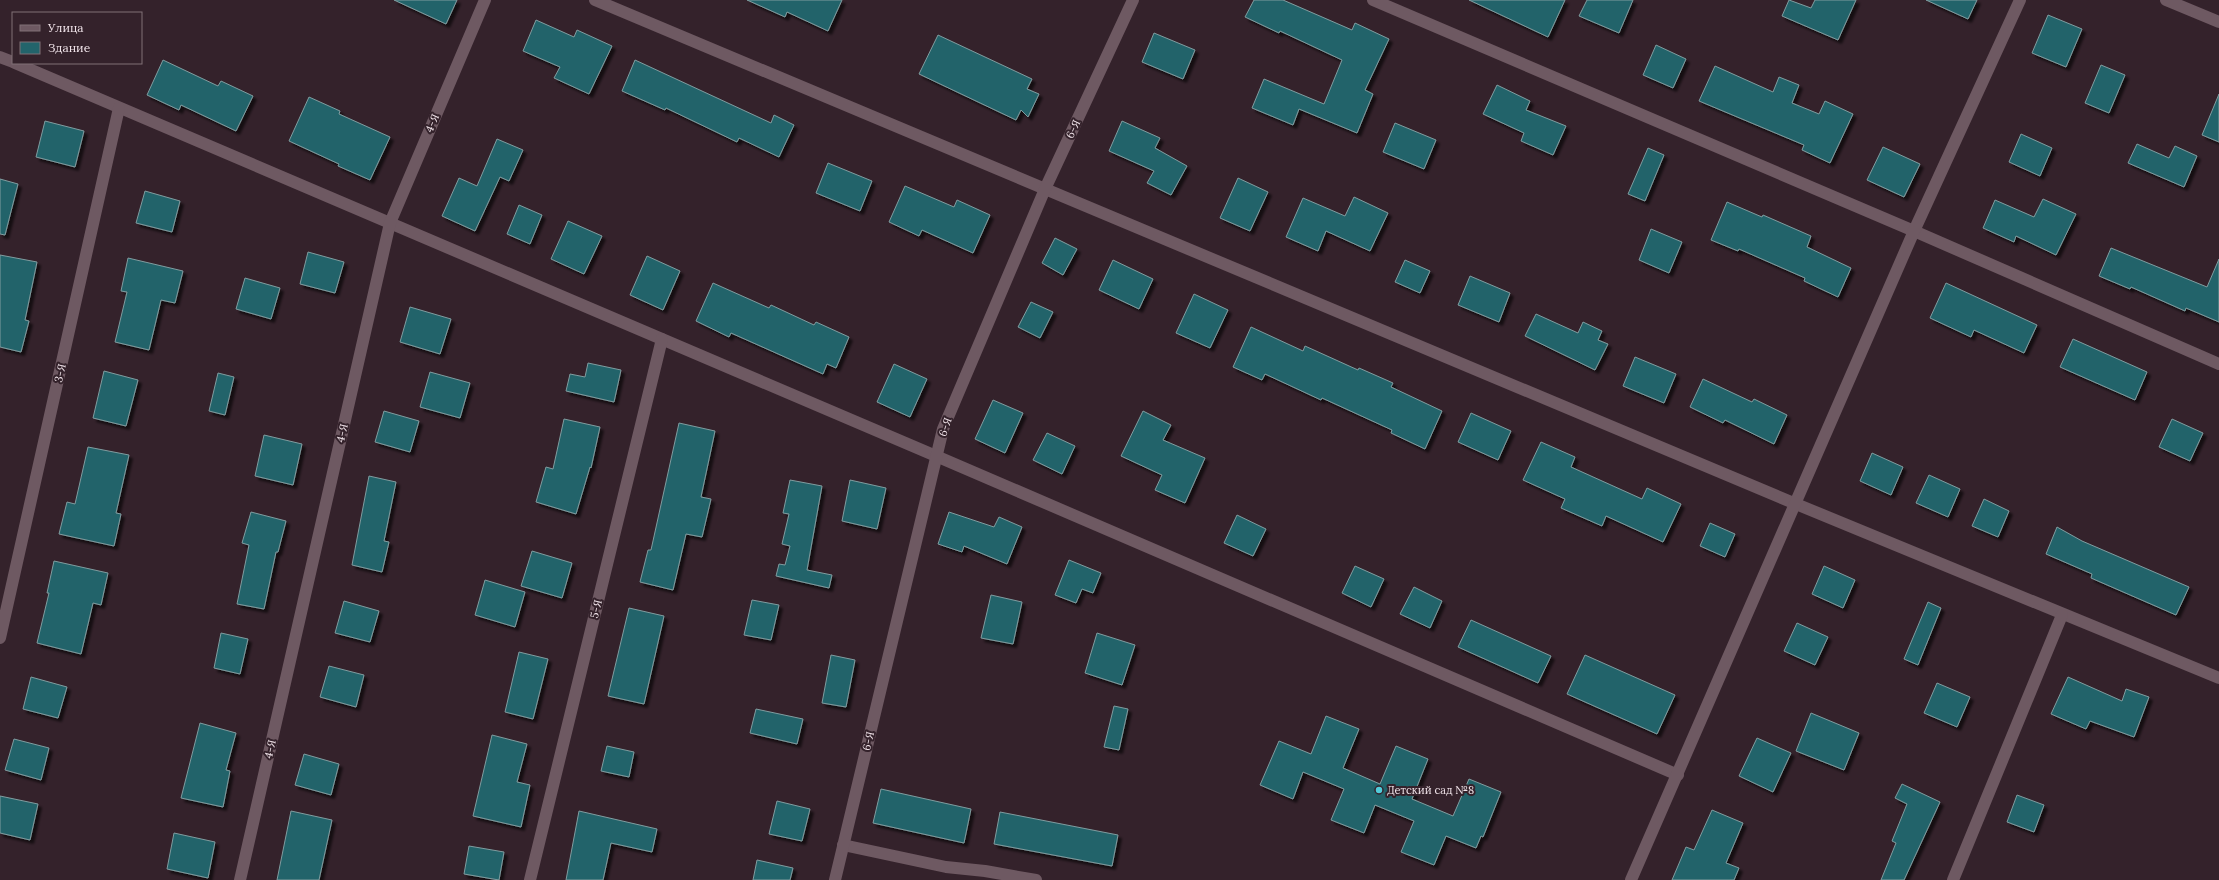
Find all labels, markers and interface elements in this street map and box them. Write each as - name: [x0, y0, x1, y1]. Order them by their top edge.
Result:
- legend: [12, 12, 142, 64]
- text: Улица: [47, 20, 84, 35]
- text: Здание: [48, 40, 91, 55]
- street label: 4-Я: [422, 112, 442, 134]
- street label: 6-Я: [1063, 117, 1083, 141]
- street label: 3-Я: [51, 362, 69, 384]
- street label: 6-Я: [935, 416, 955, 438]
- street label: 4-Я: [333, 422, 351, 444]
- street label: 5-Я: [587, 598, 605, 620]
- street label: 6-Я: [859, 730, 877, 752]
- street label: 4-Я: [261, 738, 279, 760]
- place label: Детский сад №8: [1387, 783, 1474, 797]
- marker: Детский сад №8: [1374, 785, 1384, 795]

